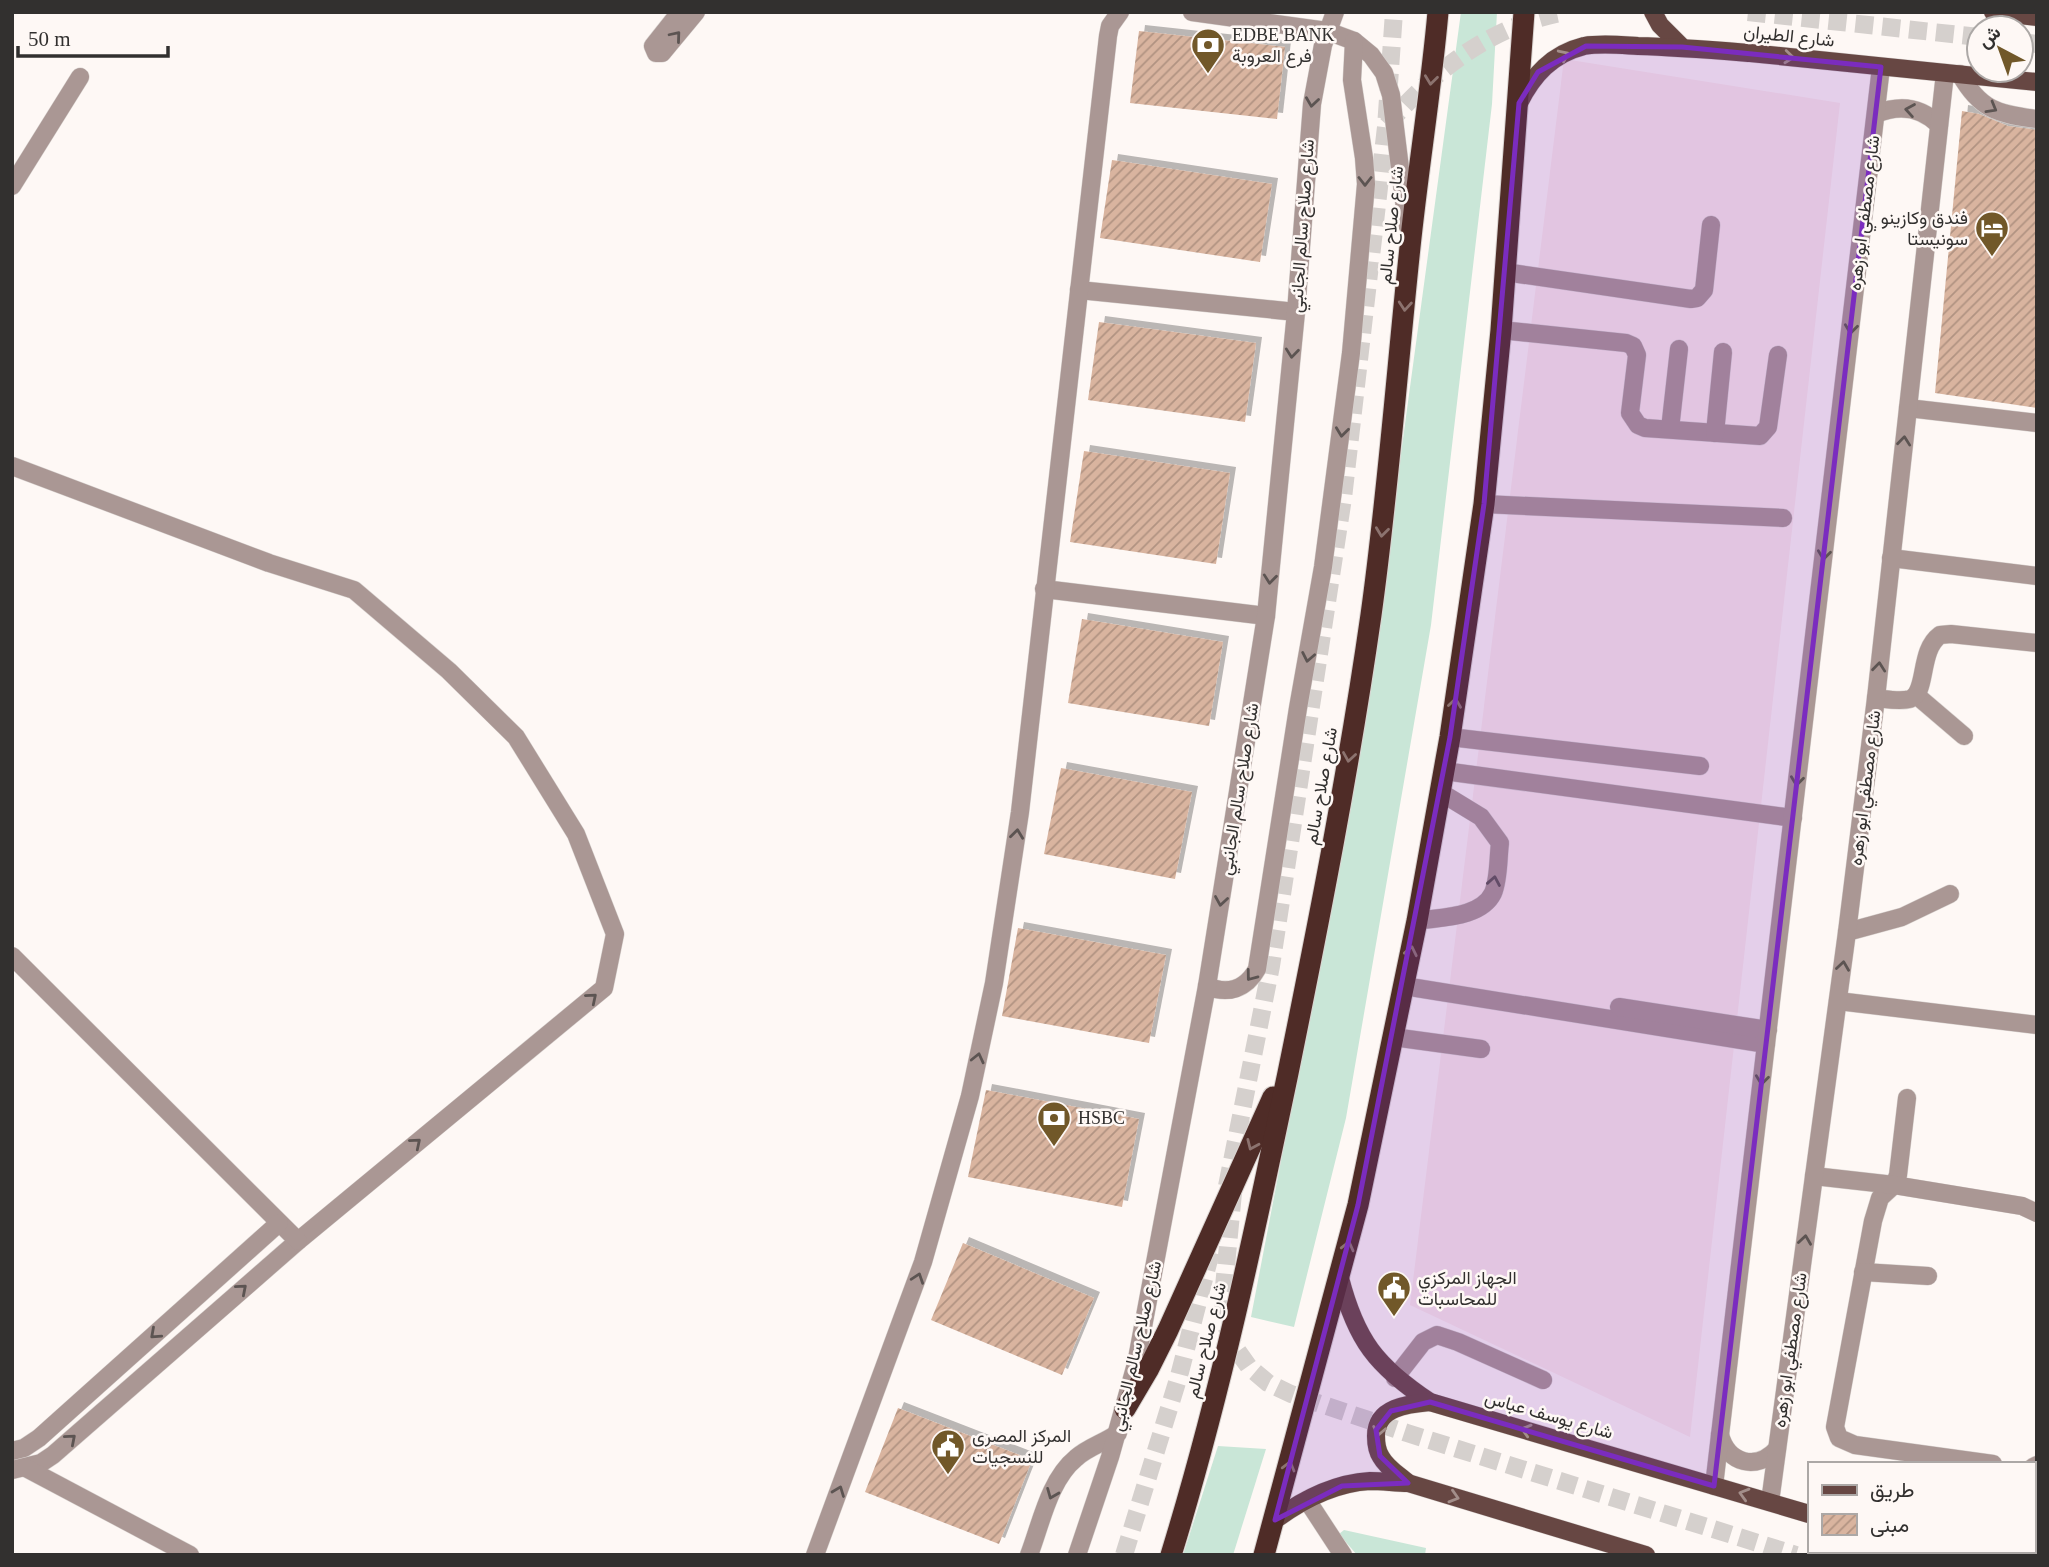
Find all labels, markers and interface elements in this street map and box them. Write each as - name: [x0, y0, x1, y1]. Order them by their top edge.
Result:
- scale bar: [18, 14, 168, 58]
- north arrow: [1965, 14, 2035, 84]
- street label: شارع الطيران: [1742, 21, 1836, 53]
- text: ش: [1974, 21, 2005, 53]
- place label: EDBE BANK فرع العروبة: [1232, 25, 1335, 68]
- bank icon: EDBE BANK فرع العروبة: [1189, 26, 1227, 75]
- text: 50 m: [28, 27, 71, 51]
- one-way arrow: [668, 31, 680, 44]
- one-way arrow: [1556, 49, 1569, 63]
- one-way arrow: [1783, 50, 1794, 65]
- one-way arrow: [1423, 74, 1438, 86]
- one-way arrow: [1305, 96, 1320, 108]
- one-way arrow: [1984, 100, 1997, 113]
- one-way arrow: [1904, 103, 1916, 118]
- street label: شارع مصطفي ابو زهره: [1845, 134, 1888, 292]
- street label: شارع صلاح سالم الجانبي: [1286, 138, 1323, 314]
- street label: شارع صلاح سالم: [1375, 165, 1409, 285]
- one-way arrow: [1357, 176, 1373, 187]
- place label: فندق وكازينو سونيستا: [1881, 208, 1968, 250]
- hotel icon: فندق وكازينو سونيستا: [1973, 209, 2011, 258]
- one-way arrow: [1398, 301, 1413, 312]
- one-way arrow: [1843, 323, 1858, 335]
- one-way arrow: [1285, 348, 1300, 359]
- one-way arrow: [1335, 426, 1350, 438]
- one-way arrow: [1897, 435, 1912, 447]
- one-way arrow: [1374, 527, 1389, 538]
- one-way arrow: [1816, 549, 1831, 561]
- one-way arrow: [1262, 573, 1277, 585]
- one-way arrow: [1301, 651, 1316, 663]
- one-way arrow: [1872, 661, 1887, 673]
- one-way arrow: [1448, 698, 1463, 709]
- street label: شارع صلاح سالم الجانبي: [1215, 701, 1267, 877]
- street label: شارع مصطفي ابو زهره: [1846, 709, 1889, 867]
- street label: شارع صلاح سالم: [1301, 726, 1343, 847]
- one-way arrow: [1342, 752, 1357, 763]
- one-way arrow: [1790, 775, 1805, 787]
- one-way arrow: [1009, 828, 1024, 840]
- one-way arrow: [1486, 875, 1501, 887]
- one-way arrow: [1214, 895, 1229, 907]
- one-way arrow: [1402, 945, 1417, 957]
- one-way arrow: [1835, 960, 1850, 972]
- one-way arrow: [1247, 968, 1259, 980]
- one-way arrow: [583, 994, 596, 1006]
- one-way arrow: [970, 1052, 985, 1064]
- one-way arrow: [1754, 1074, 1769, 1086]
- bank icon: HSBC: [1035, 1099, 1073, 1148]
- place label: HSBC: [1078, 1108, 1125, 1128]
- one-way arrow: [1246, 1138, 1260, 1150]
- one-way arrow: [408, 1139, 421, 1151]
- one-way arrow: [1798, 1234, 1813, 1246]
- one-way arrow: [1340, 1240, 1354, 1252]
- street label: شارع صلاح سالم الجانبي: [1107, 1259, 1170, 1434]
- place label: الجهاز المركزي للمحاسبات: [1418, 1268, 1517, 1309]
- public building icon: الجهاز المركزي للمحاسبات: [1375, 1269, 1413, 1318]
- street label: شارع مصطفي ابو زهره: [1769, 1271, 1816, 1429]
- one-way arrow: [910, 1272, 924, 1284]
- street label: شارع صلاح سالم: [1182, 1280, 1232, 1400]
- one-way arrow: [234, 1285, 247, 1298]
- one-way arrow: [151, 1325, 164, 1338]
- street label: شارع يوسف عباس: [1482, 1387, 1615, 1445]
- one-way arrow: [1520, 1423, 1532, 1438]
- one-way arrow: [1372, 1424, 1387, 1436]
- place label: المركز المصرى للنسجيات: [972, 1426, 1071, 1467]
- public building icon: المركز المصرى للنسجيات: [929, 1427, 967, 1476]
- one-way arrow: [63, 1435, 76, 1447]
- one-way arrow: [1281, 1460, 1296, 1472]
- legend: [1808, 1462, 2035, 1553]
- text: طريق: [1870, 1478, 1915, 1503]
- one-way arrow: [831, 1485, 845, 1497]
- one-way arrow: [1046, 1487, 1060, 1499]
- one-way arrow: [1448, 1488, 1460, 1503]
- one-way arrow: [1738, 1488, 1750, 1503]
- text: مبنى: [1870, 1513, 1909, 1537]

